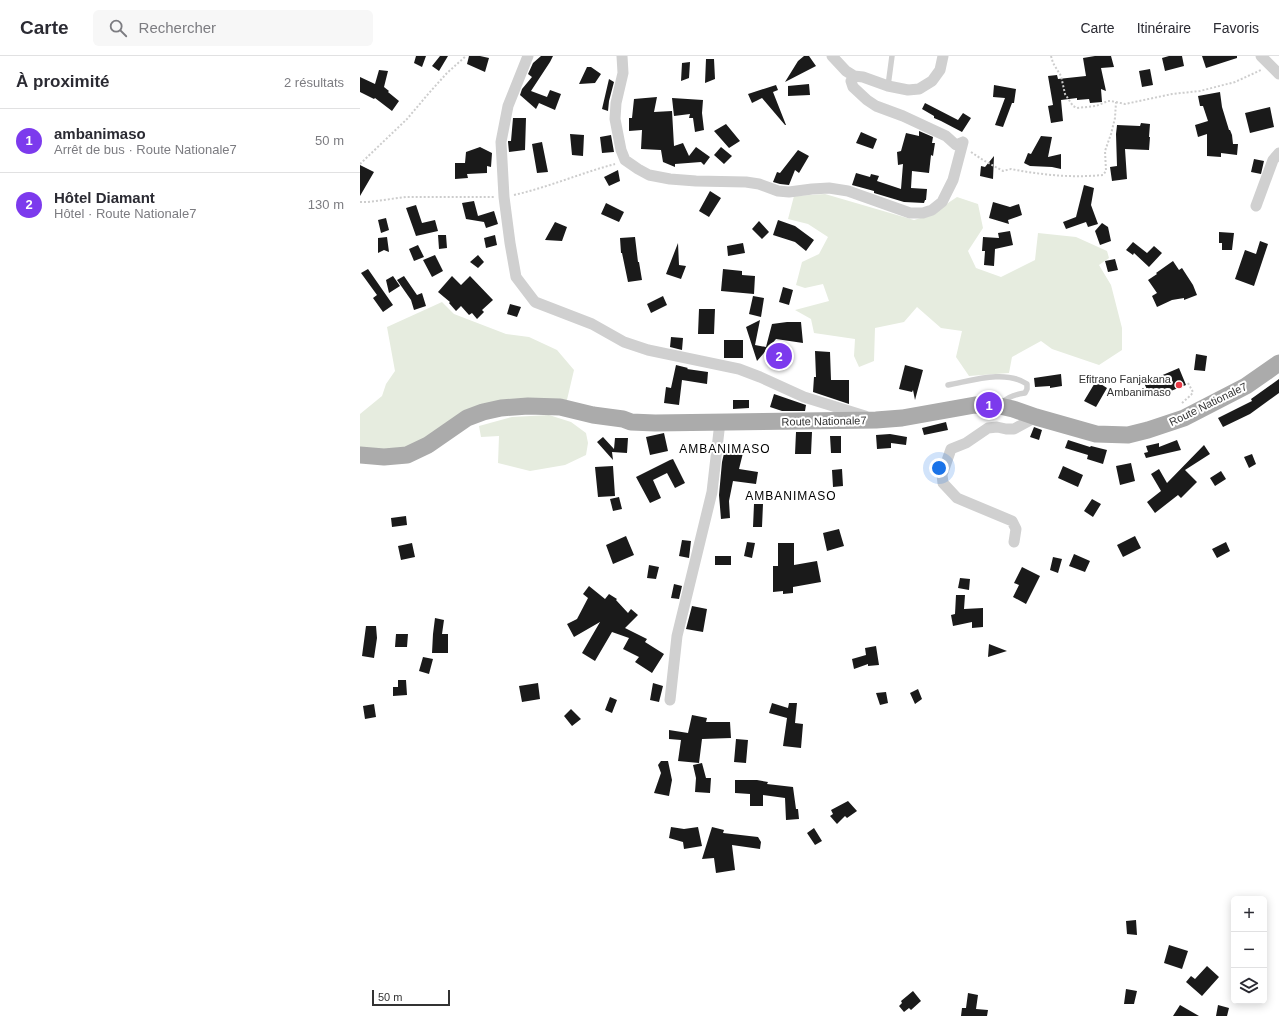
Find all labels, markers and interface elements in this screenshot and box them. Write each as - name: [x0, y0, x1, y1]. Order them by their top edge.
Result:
- search box: [93, 10, 373, 46]
- text: Carte: [20, 17, 69, 38]
- icon: search: [107, 17, 129, 39]
- text: Rechercher: [139, 19, 216, 36]
- text: Carte: [1080, 20, 1115, 36]
- text: Itinéraire: [1137, 20, 1191, 36]
- text: Favoris: [1213, 20, 1259, 36]
- text: À proximité: [16, 72, 110, 91]
- text: 2 résultats: [284, 75, 344, 90]
- text: ambanimaso: [54, 125, 146, 142]
- text: 1: [25, 133, 33, 148]
- text: 50 m: [315, 133, 344, 148]
- text: Arrêt de bus · Route Nationale7: [54, 142, 237, 157]
- text: Hôtel Diamant: [54, 189, 155, 206]
- text: 2: [25, 197, 33, 212]
- text: 130 m: [308, 197, 344, 212]
- text: Hôtel · Route Nationale7: [54, 206, 196, 221]
- pin: 2: [766, 341, 792, 371]
- place label: Efitrano Fanjakana Ambanimaso: [1079, 373, 1172, 398]
- street label: Route Nationale7: [1167, 380, 1249, 428]
- marker: Efitrano Fanjakana Ambanimaso: [1174, 380, 1184, 390]
- pin: 1: [976, 390, 1002, 420]
- street label: Route Nationale7: [781, 414, 867, 428]
- district label: AMBANIMASO: [679, 442, 771, 456]
- your location: [929, 458, 949, 478]
- district label: AMBANIMASO: [745, 489, 837, 503]
- map controls: [1231, 896, 1267, 1004]
- button: +: [1231, 896, 1267, 932]
- button: −: [1231, 932, 1267, 968]
- button: layers: [1231, 968, 1267, 1004]
- scale bar: [372, 988, 450, 1007]
- text: 50 m: [378, 991, 402, 1003]

